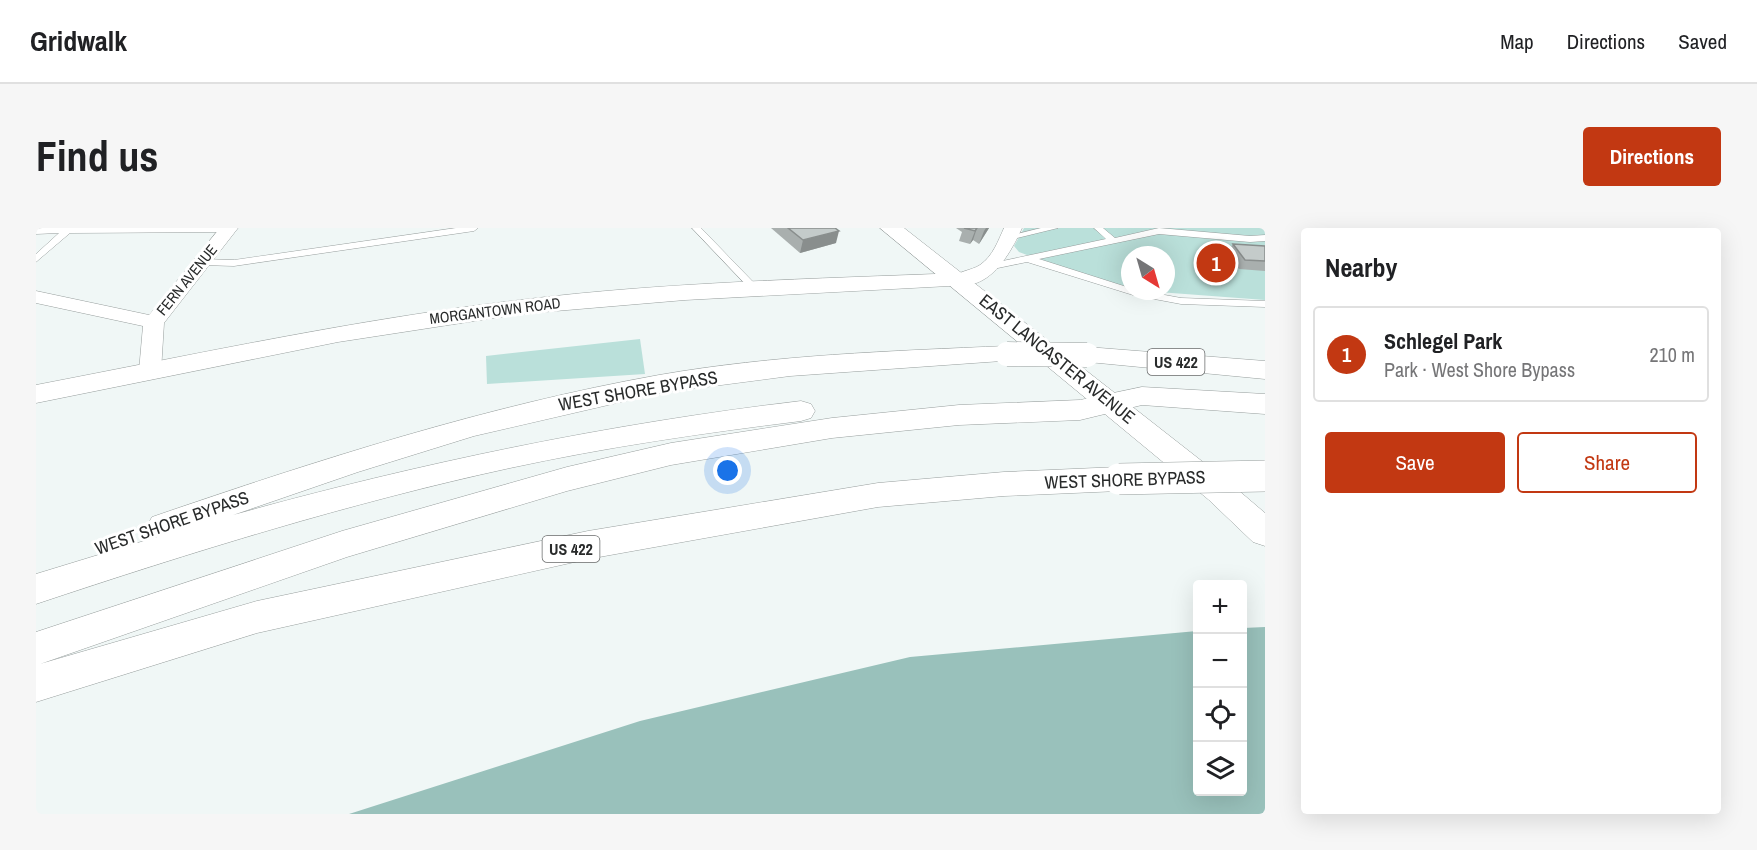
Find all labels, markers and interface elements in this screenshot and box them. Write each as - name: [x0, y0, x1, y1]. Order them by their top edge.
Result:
- text: Gridwalk: [30, 22, 127, 60]
- text: Map: [1500, 27, 1534, 56]
- text: Directions: [1567, 27, 1645, 56]
- text: Saved: [1678, 27, 1727, 56]
- button: Directions: [1583, 127, 1721, 186]
- text: Find us: [36, 128, 158, 184]
- street label: FERN AVENUE: [151, 240, 222, 320]
- pin: 1: [1196, 240, 1236, 285]
- north arrow: [1121, 246, 1175, 300]
- text: Nearby: [1325, 250, 1397, 285]
- street label: EAST LANCASTER AVENUE: [974, 288, 1141, 429]
- street label: MORGANTOWN ROAD: [428, 292, 562, 329]
- text: Schlegel Park: [1384, 326, 1502, 356]
- text: 1: [1342, 341, 1351, 368]
- text: 210 m: [1649, 341, 1695, 368]
- road number: US 422: [1148, 349, 1204, 375]
- text: Park · West Shore Bypass: [1384, 356, 1575, 383]
- street label: WEST SHORE BYPASS: [556, 364, 720, 417]
- button: Save: [1325, 432, 1505, 493]
- button: Share: [1517, 432, 1697, 493]
- your location: [713, 456, 742, 485]
- street label: WEST SHORE BYPASS: [1044, 464, 1206, 495]
- street label: WEST SHORE BYPASS: [92, 484, 252, 561]
- road number: US 422: [542, 536, 600, 562]
- map controls: [1193, 580, 1247, 796]
- button: +: [1193, 580, 1247, 634]
- button: −: [1193, 634, 1247, 688]
- button: locate: [1193, 688, 1247, 742]
- button: layers: [1193, 742, 1247, 796]

